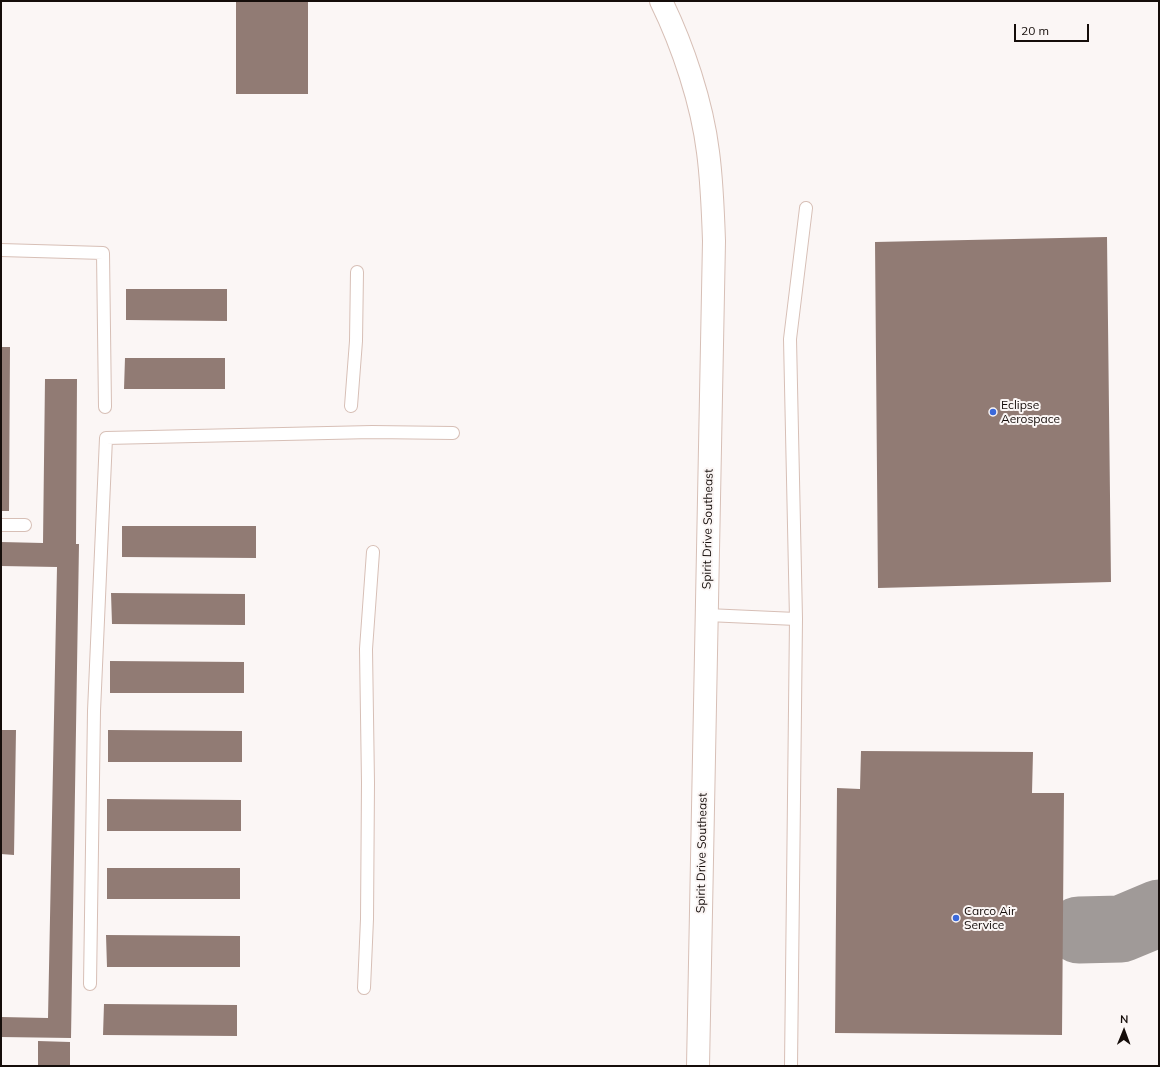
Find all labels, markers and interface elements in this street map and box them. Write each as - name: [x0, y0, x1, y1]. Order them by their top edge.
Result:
- scale bar: [1016, 16, 1091, 42]
- text: 20 m: [1021, 23, 1049, 38]
- place label: Eclipse Aerospace: [1001, 398, 1060, 426]
- marker: Eclipse Aerospace: [988, 407, 998, 417]
- street label: Spirit Drive Southeast: [700, 469, 716, 589]
- street label: Spirit Drive Southeast: [694, 793, 710, 913]
- place label: Carco Air Service: [964, 904, 1015, 932]
- marker: Carco Air Service: [951, 913, 961, 923]
- north arrow: [1104, 1011, 1144, 1051]
- text: N: [1120, 1012, 1128, 1026]

